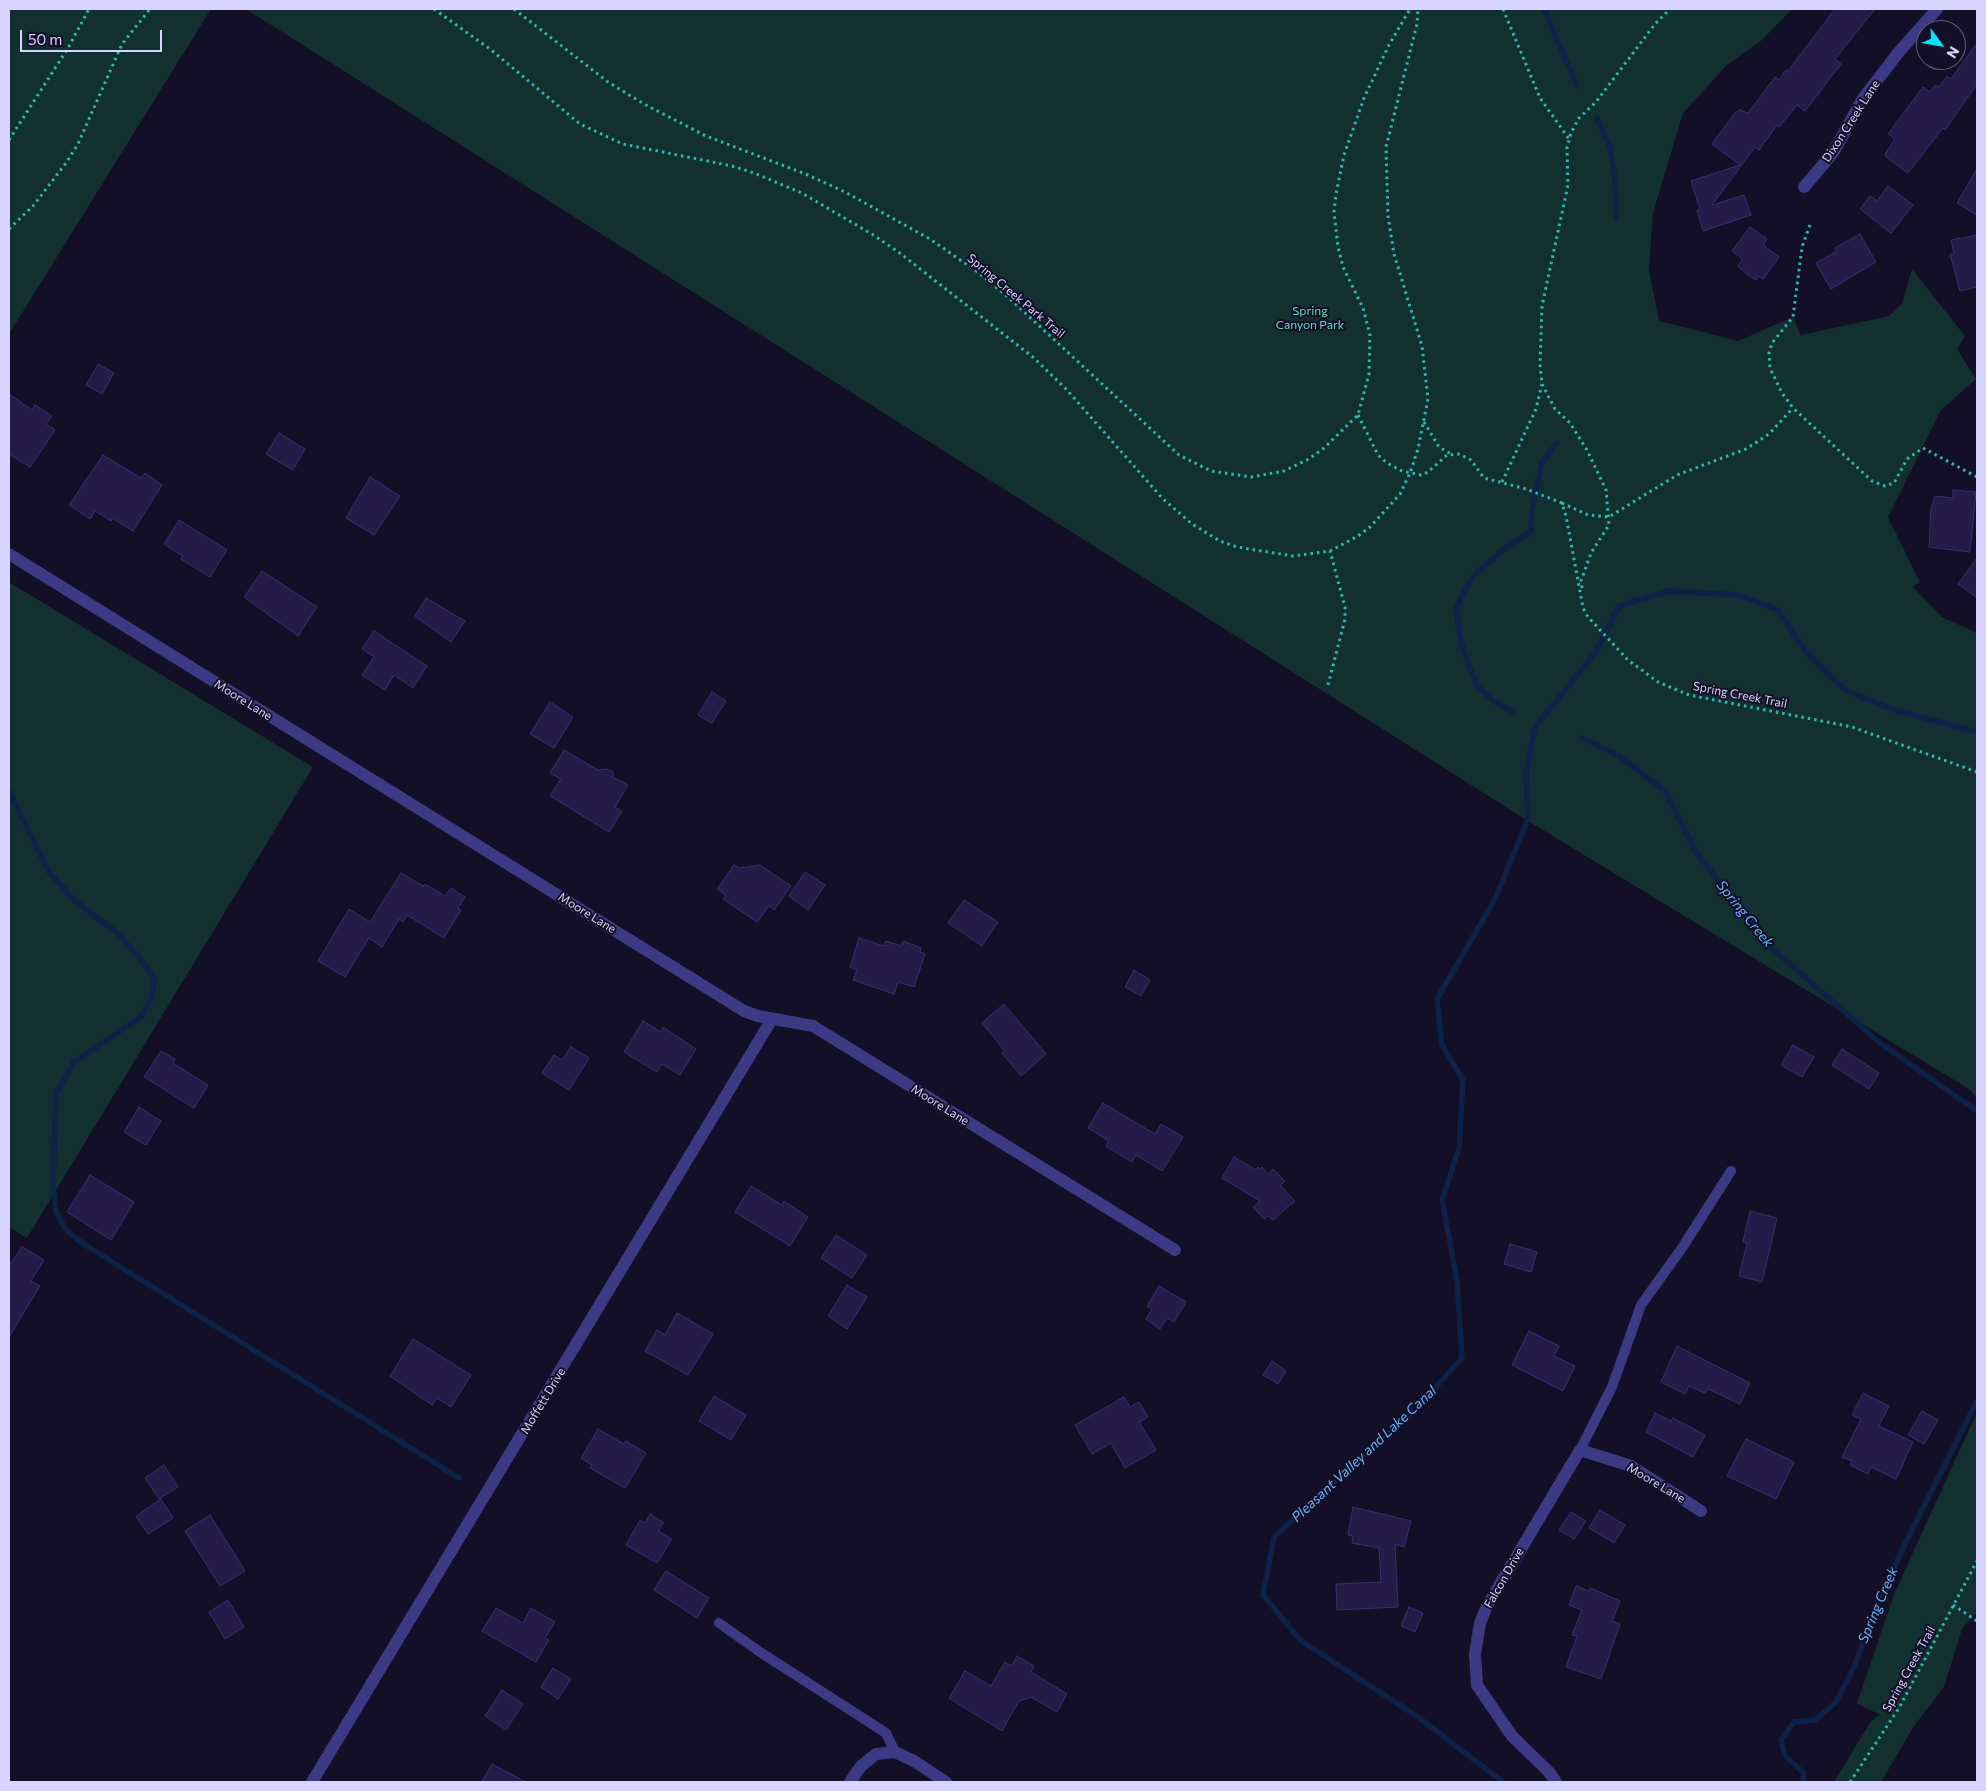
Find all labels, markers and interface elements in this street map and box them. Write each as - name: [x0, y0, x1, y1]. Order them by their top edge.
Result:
- scale bar: [22, 20, 165, 52]
- north arrow: [1916, 20, 1966, 70]
- text: 50 m: [28, 30, 62, 48]
- text: N: [1943, 44, 1963, 62]
- street label: Dixon Creek Lane: [1819, 77, 1883, 165]
- street label: Spring Creek Park Trail: [964, 251, 1068, 341]
- park label: Spring Canyon Park: [1276, 304, 1344, 332]
- street label: Moore Lane: [211, 677, 275, 723]
- street label: Spring Creek Trail: [1692, 679, 1788, 711]
- water label: Spring Creek: [1713, 877, 1777, 951]
- street label: Moore Lane: [555, 890, 619, 936]
- street label: Moore Lane: [908, 1082, 972, 1128]
- street label: Moffett Drive: [518, 1365, 568, 1437]
- water label: Pleasant Valley and Lake Canal: [1288, 1382, 1440, 1526]
- street label: Moore Lane: [1624, 1460, 1688, 1506]
- street label: Falcon Drive: [1481, 1545, 1527, 1611]
- water label: Spring Creek: [1854, 1564, 1902, 1646]
- street label: Spring Creek Trail: [1879, 1624, 1939, 1714]

